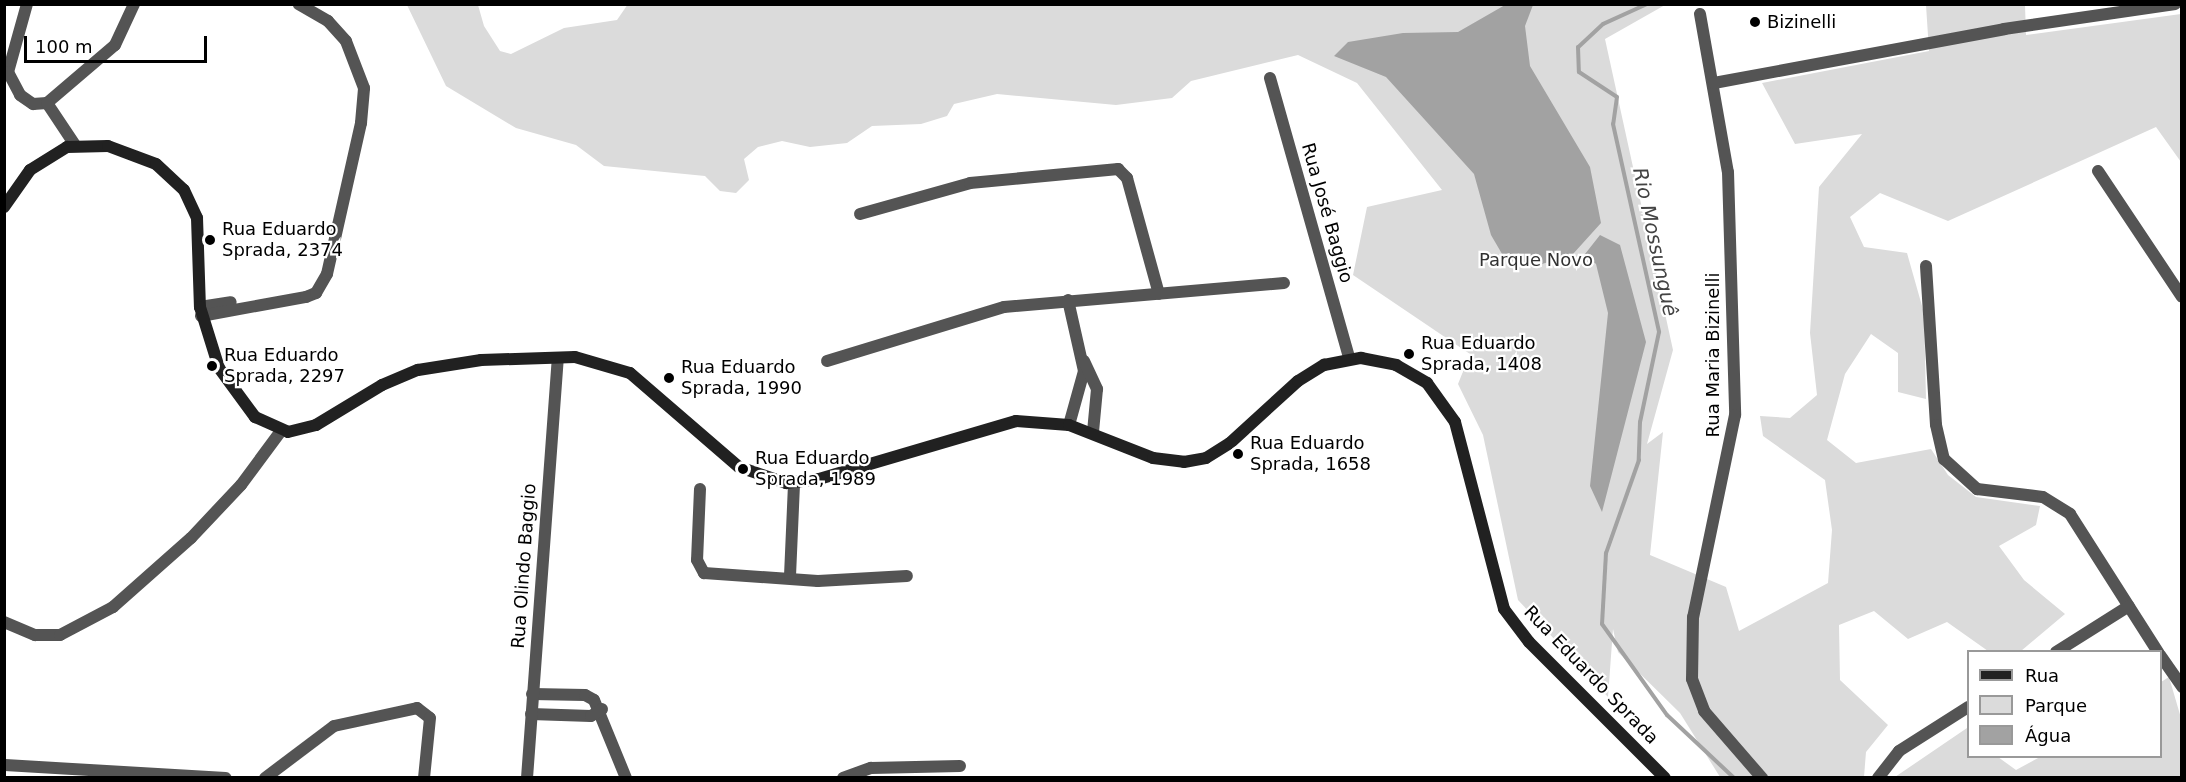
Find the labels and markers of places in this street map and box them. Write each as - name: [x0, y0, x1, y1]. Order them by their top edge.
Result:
- place label: Bizinelli: [1767, 11, 1836, 33]
- marker: Bizinelli: [1748, 15, 1762, 29]
- place label: Rua Eduardo Sprada, 2374: [222, 219, 343, 262]
- marker: Rua Eduardo Sprada, 2374: [203, 233, 217, 247]
- place label: Rua Eduardo Sprada, 1408: [1421, 333, 1542, 376]
- place label: Rua Eduardo Sprada, 2297: [224, 345, 345, 388]
- marker: Rua Eduardo Sprada, 1408: [1402, 347, 1416, 361]
- place label: Rua Eduardo Sprada, 1990: [681, 357, 802, 400]
- marker: Rua Eduardo Sprada, 2297: [205, 359, 219, 373]
- marker: Rua Eduardo Sprada, 1990: [662, 371, 676, 385]
- place label: Rua Eduardo Sprada, 1658: [1250, 433, 1371, 476]
- marker: Rua Eduardo Sprada, 1658: [1231, 447, 1245, 461]
- place label: Rua Eduardo Sprada, 1989: [755, 448, 876, 490]
- marker: Rua Eduardo Sprada, 1989: [736, 462, 750, 476]

